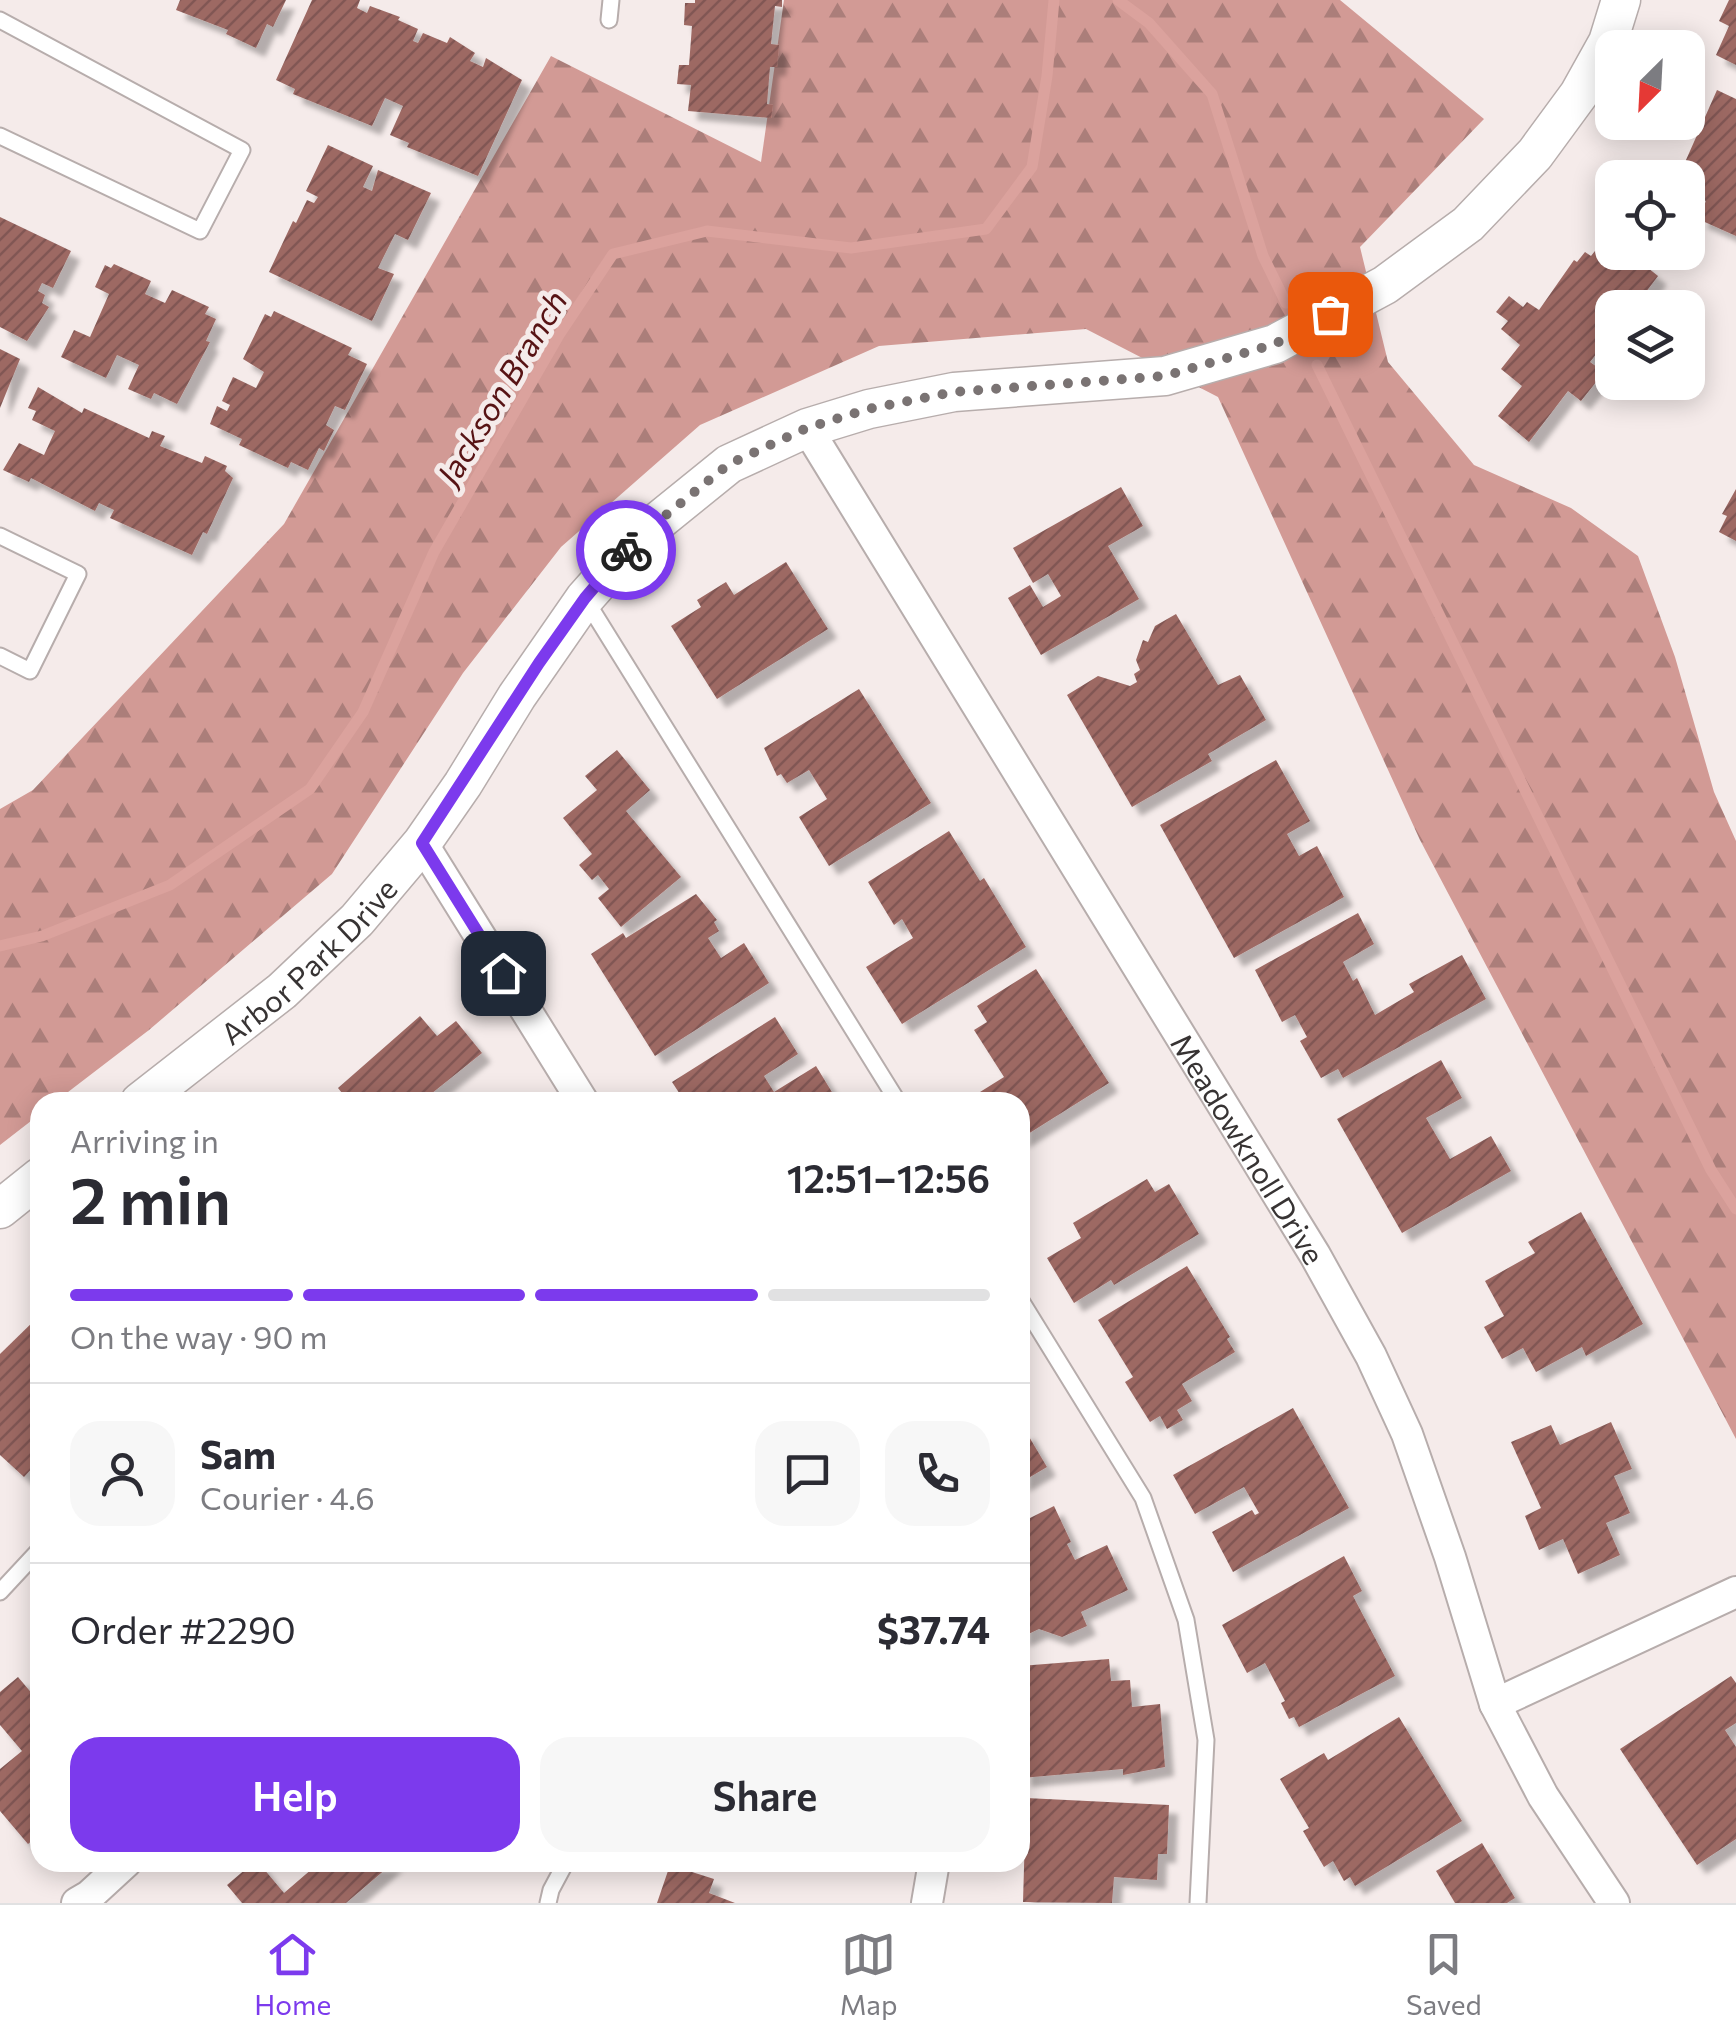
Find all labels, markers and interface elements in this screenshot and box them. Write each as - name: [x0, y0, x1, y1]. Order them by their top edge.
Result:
- north arrow: [1595, 30, 1705, 140]
- map controls: [1595, 30, 1705, 400]
- button: locate: [1595, 160, 1705, 270]
- pin: [1288, 272, 1373, 357]
- water label: Jackson Branch: [426, 283, 575, 494]
- icon: bag: [1303, 287, 1358, 342]
- button: layers: [1595, 290, 1705, 400]
- courier: [576, 500, 676, 600]
- icon: bike: [599, 523, 654, 578]
- street label: Arbor Park Drive: [212, 870, 403, 1051]
- pin: [461, 931, 546, 1016]
- icon: home: [476, 946, 531, 1001]
- street label: Meadowknoll Drive: [1164, 1026, 1334, 1270]
- text: Arriving in: [70, 1120, 219, 1160]
- text: 12:51–12:56: [787, 1154, 990, 1201]
- text: 2 min: [70, 1158, 231, 1237]
- text: On the way · 90 m: [70, 1316, 327, 1356]
- button: person: [70, 1421, 175, 1526]
- button: chat: [755, 1421, 860, 1526]
- button: phone: [885, 1421, 990, 1526]
- text: Sam: [200, 1430, 276, 1477]
- text: Courier · 4.6: [200, 1477, 375, 1517]
- text: Order #2290: [70, 1605, 296, 1652]
- text: $37.74: [877, 1605, 990, 1652]
- button: Help: [70, 1737, 520, 1852]
- button: Share: [540, 1737, 990, 1852]
- tab: Home: [254, 1927, 331, 2021]
- tab: Map: [840, 1927, 898, 2021]
- tab: Saved: [1406, 1927, 1482, 2021]

